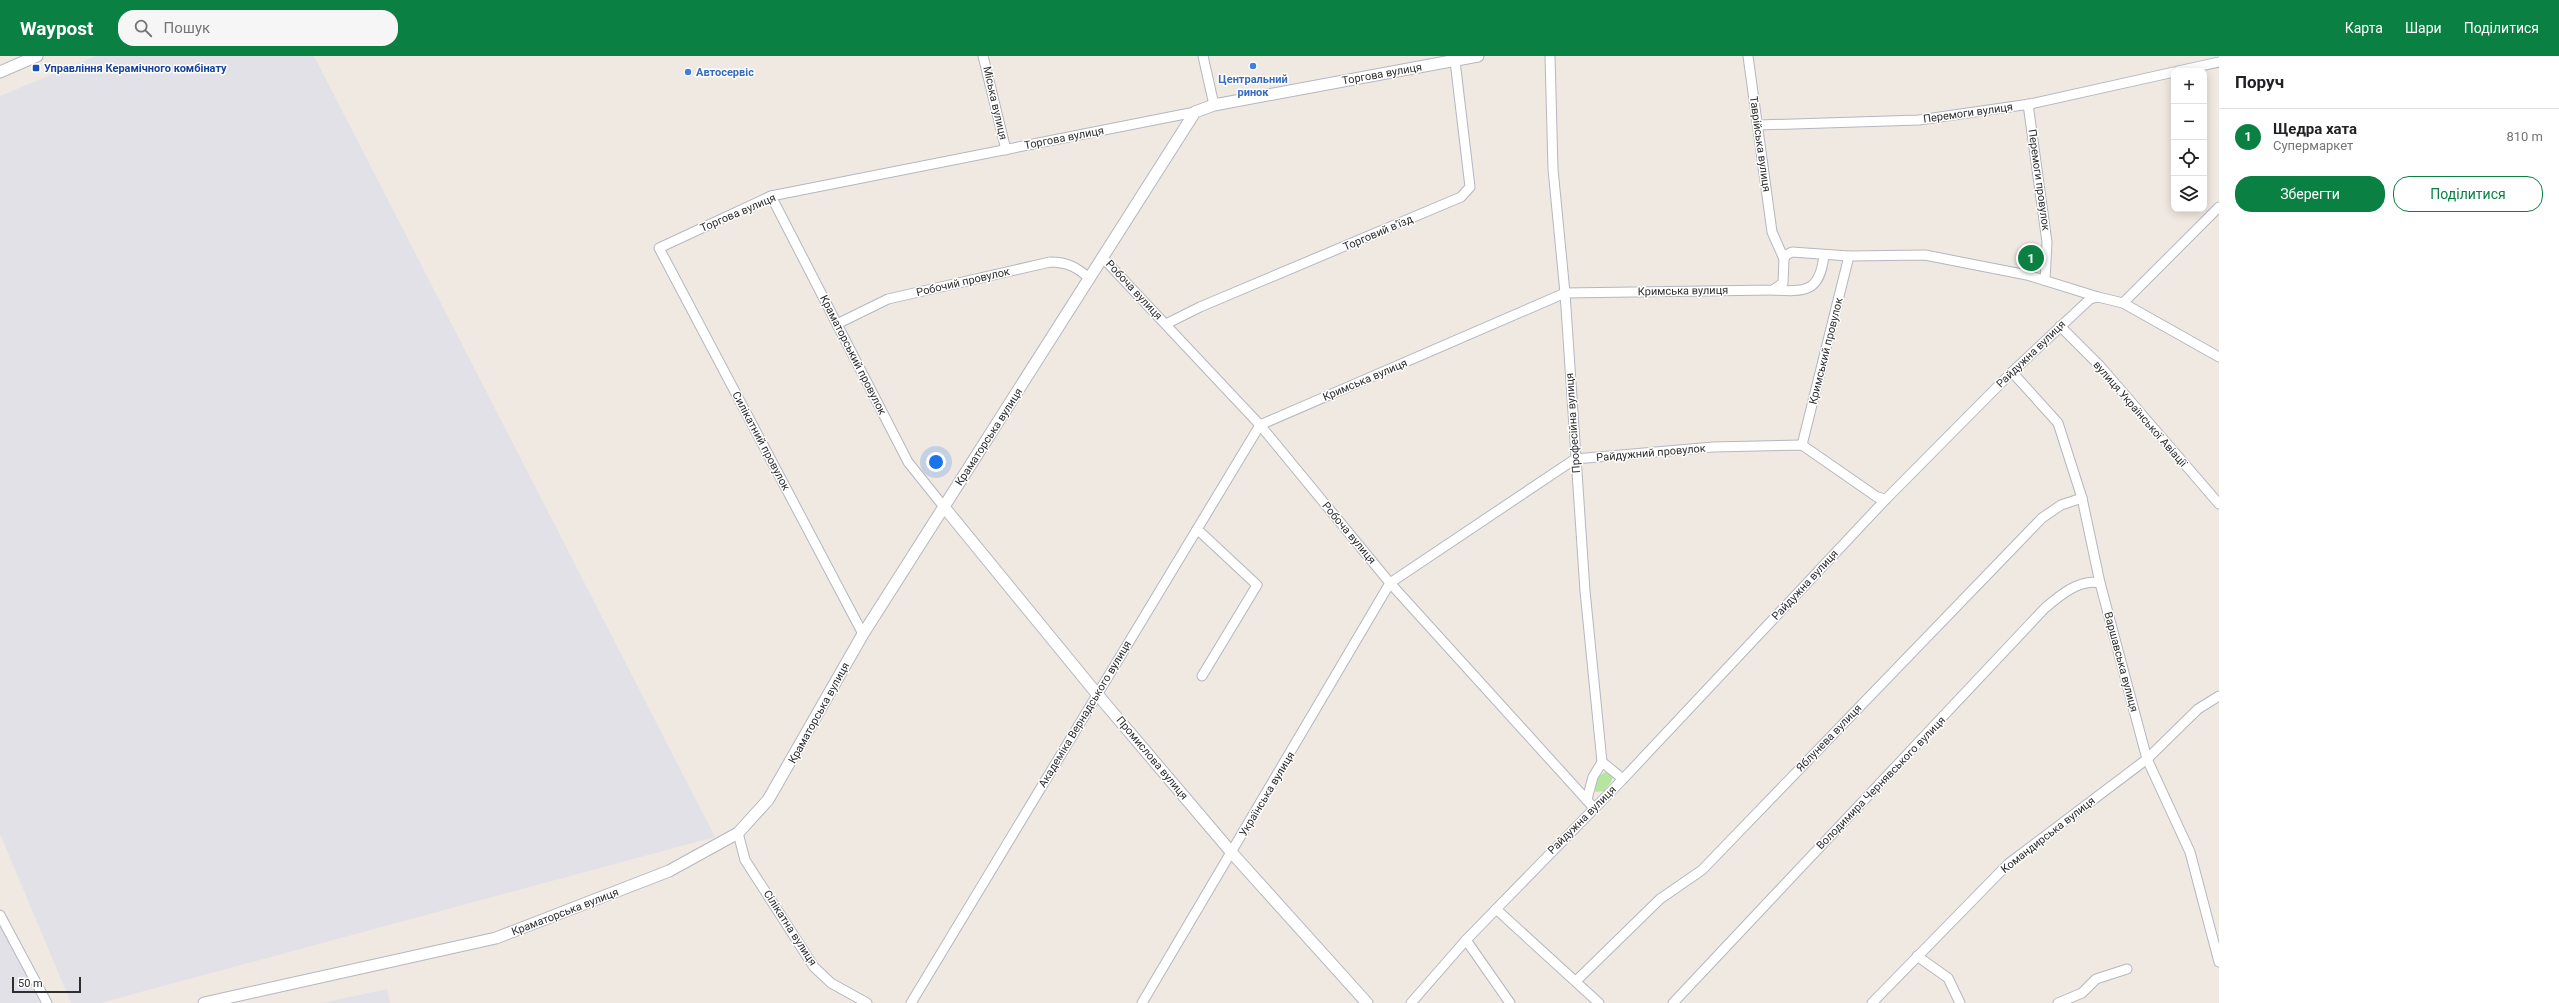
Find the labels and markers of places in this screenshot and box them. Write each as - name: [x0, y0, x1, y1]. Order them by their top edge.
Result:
- marker: Центральний ринок: [1248, 61, 1258, 71]
- place label: Управління Керамічного комбінату: [44, 62, 227, 75]
- marker: Управління Керамічного комбінату: [31, 63, 41, 73]
- place label: Автосервіс: [696, 66, 754, 79]
- marker: Автосервіс: [683, 67, 693, 77]
- place label: Центральний ринок: [1218, 73, 1288, 99]
- pin: 1: [2018, 243, 2044, 273]

